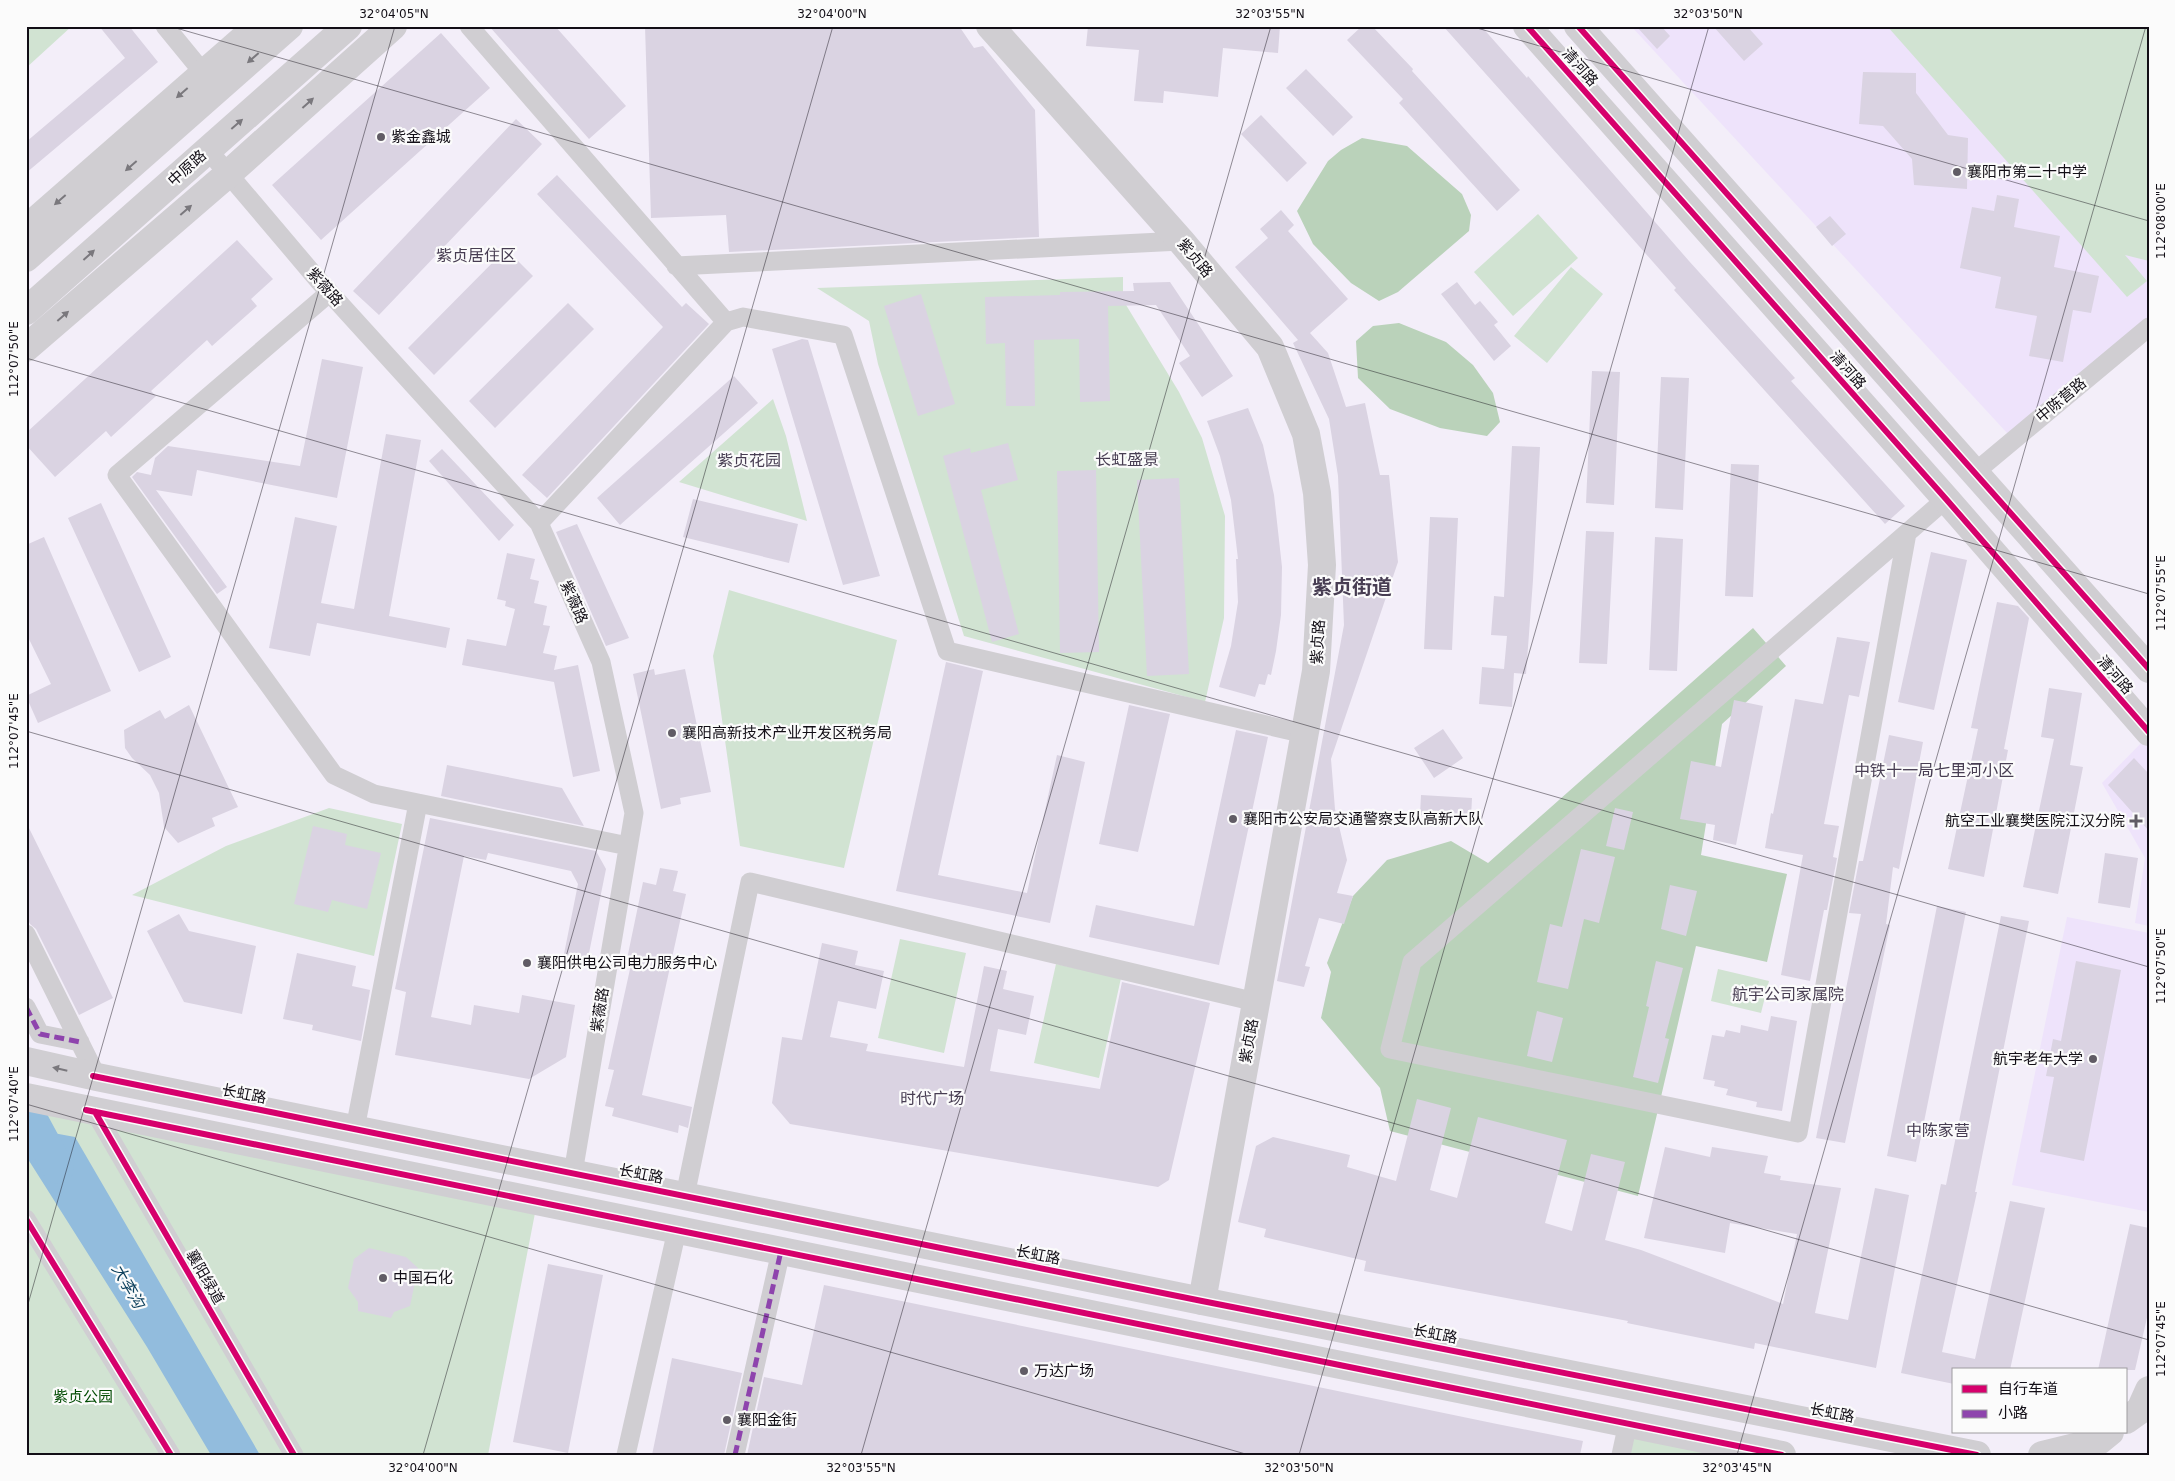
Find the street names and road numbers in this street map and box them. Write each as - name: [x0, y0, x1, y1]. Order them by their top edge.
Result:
- street label: 清河路: [1558, 44, 1602, 90]
- street label: 中原路: [164, 146, 210, 190]
- street label: 紫贞路: [1174, 235, 1216, 281]
- street label: 紫薇路: [303, 264, 347, 310]
- street label: 清河路: [1826, 347, 1870, 393]
- street label: 中陈营路: [2032, 374, 2090, 426]
- street label: 紫薇路: [557, 578, 591, 626]
- street label: 紫贞路: [1308, 619, 1328, 665]
- street label: 清河路: [2093, 652, 2137, 698]
- street label: 紫薇路: [588, 986, 612, 1034]
- street label: 紫贞路: [1236, 1017, 1262, 1065]
- street label: 长虹路: [220, 1081, 268, 1107]
- street label: 长虹路: [617, 1161, 665, 1187]
- street label: 长虹路: [1014, 1242, 1062, 1268]
- street label: 襄阳绿道: [182, 1247, 228, 1307]
- street label: 长虹路: [1411, 1321, 1459, 1347]
- street label: 长虹路: [1808, 1400, 1856, 1426]

